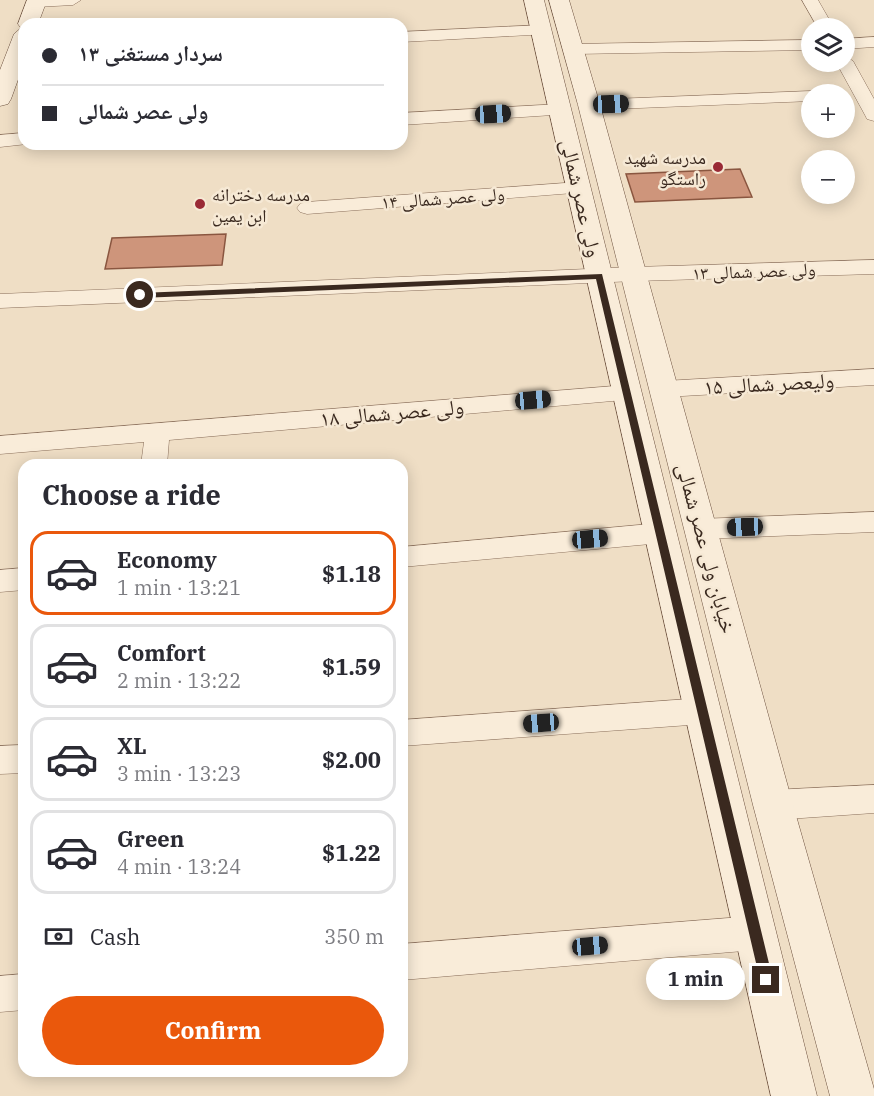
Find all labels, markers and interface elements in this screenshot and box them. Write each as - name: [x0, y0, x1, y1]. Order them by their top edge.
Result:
- map controls: [801, 18, 855, 204]
- button: layers: [801, 18, 855, 72]
- text: سردار مستغنی ۱۳: [78, 38, 223, 67]
- button: +: [801, 84, 855, 138]
- car: [593, 94, 629, 114]
- text: ولی عصر شمالی: [78, 96, 209, 125]
- car: [475, 104, 511, 124]
- street label: ولی عصر شمالی: [555, 136, 609, 260]
- place label: مدرسه شهید راستگو: [624, 146, 706, 190]
- button: −: [801, 150, 855, 204]
- marker: مدرسه شهید راستگو: [711, 160, 725, 174]
- street label: ولی عصر شمالی ۱۴: [381, 182, 505, 214]
- place label: مدرسه دخترانه ابن یمین: [212, 183, 310, 227]
- marker: مدرسه دخترانه ابن یمین: [193, 197, 207, 211]
- street label: ولی عصر شمالی ۱۳: [692, 257, 816, 285]
- route start: [126, 281, 153, 308]
- street label: ولیعصر شمالی ۱۵: [703, 366, 835, 400]
- car: [514, 389, 552, 411]
- street label: ولی عصر شمالی ۱۸: [319, 392, 465, 432]
- street label: خیابان ولی عصر شمالی: [671, 460, 743, 636]
- text: Choose a ride: [42, 477, 221, 512]
- car: [727, 517, 763, 537]
- car: [571, 528, 609, 550]
- text: Economy: [117, 545, 217, 574]
- icon: car: [45, 546, 99, 600]
- text: $1.18: [322, 559, 381, 588]
- text: 1 min · 13:21: [117, 574, 241, 601]
- text: Comfort: [117, 638, 206, 667]
- icon: car: [45, 639, 99, 693]
- text: $1.59: [322, 652, 381, 681]
- text: 2 min · 13:22: [117, 667, 241, 694]
- car: [522, 713, 560, 733]
- text: XL: [117, 731, 147, 760]
- icon: car: [45, 732, 99, 786]
- text: $2.00: [322, 745, 381, 774]
- text: 3 min · 13:23: [117, 760, 241, 787]
- text: Green: [117, 824, 184, 853]
- icon: car: [45, 825, 99, 879]
- text: $1.22: [322, 838, 381, 867]
- text: 4 min · 13:24: [117, 853, 241, 880]
- icon: cash: [42, 920, 75, 953]
- text: Cash: [90, 922, 141, 951]
- text: 350 m: [324, 923, 384, 950]
- car: [571, 935, 609, 957]
- callout: 1 min: [646, 959, 745, 1001]
- text: 1 min: [668, 965, 724, 992]
- route end: [752, 966, 779, 993]
- button: Confirm: [42, 996, 384, 1065]

